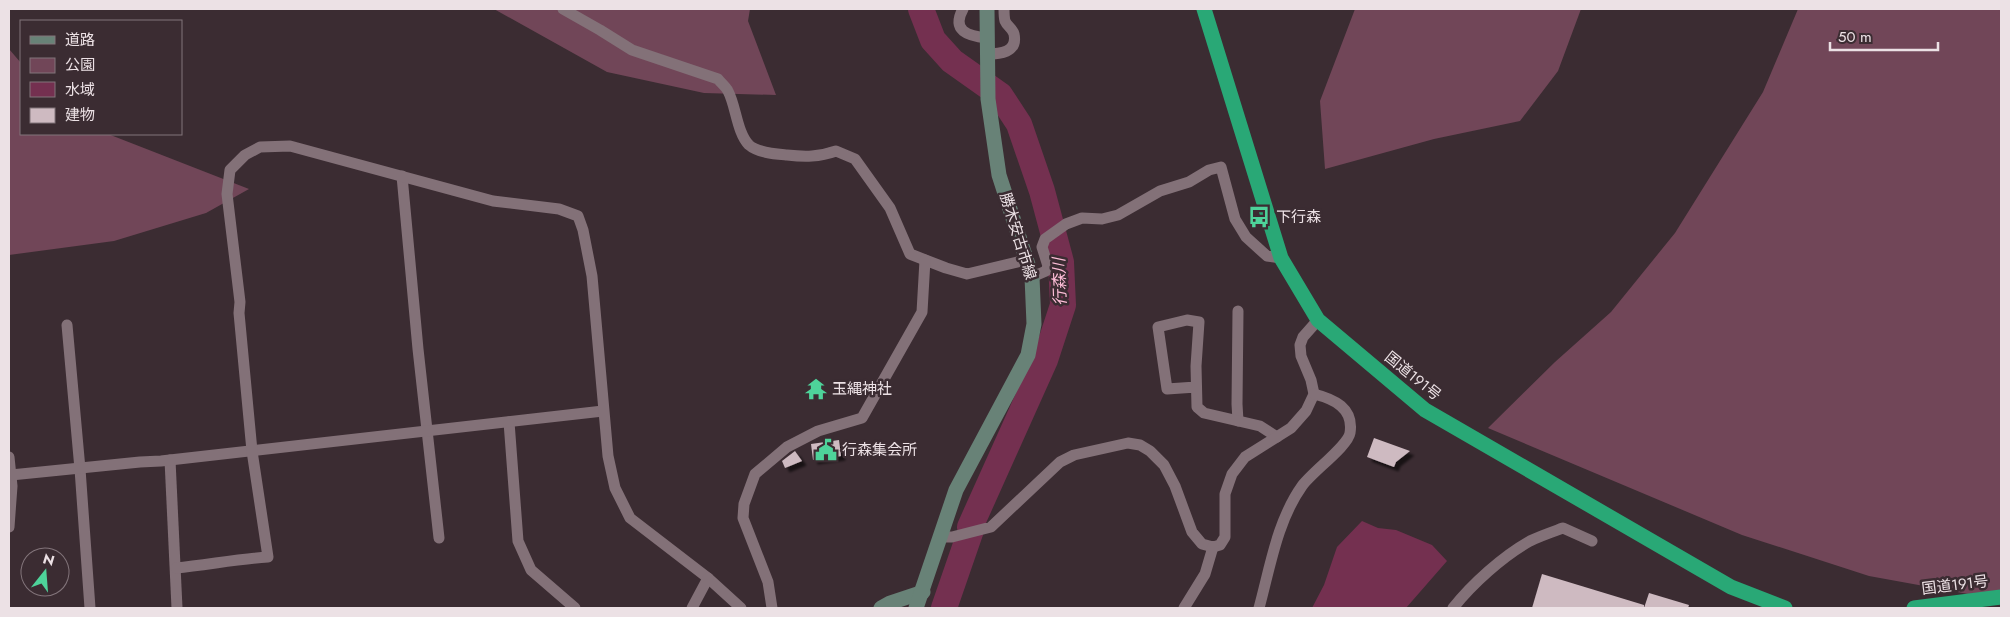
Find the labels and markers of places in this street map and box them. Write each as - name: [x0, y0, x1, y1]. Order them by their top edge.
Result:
- bus stop icon: 下行森: [1246, 204, 1272, 230]
- place label: 下行森: [1276, 206, 1321, 228]
- temple icon: 玉縄神社: [803, 376, 829, 402]
- place label: 玉縄神社: [832, 378, 892, 400]
- public building icon: 行森集会所: [813, 437, 839, 463]
- place label: 行森集会所: [842, 439, 917, 461]

